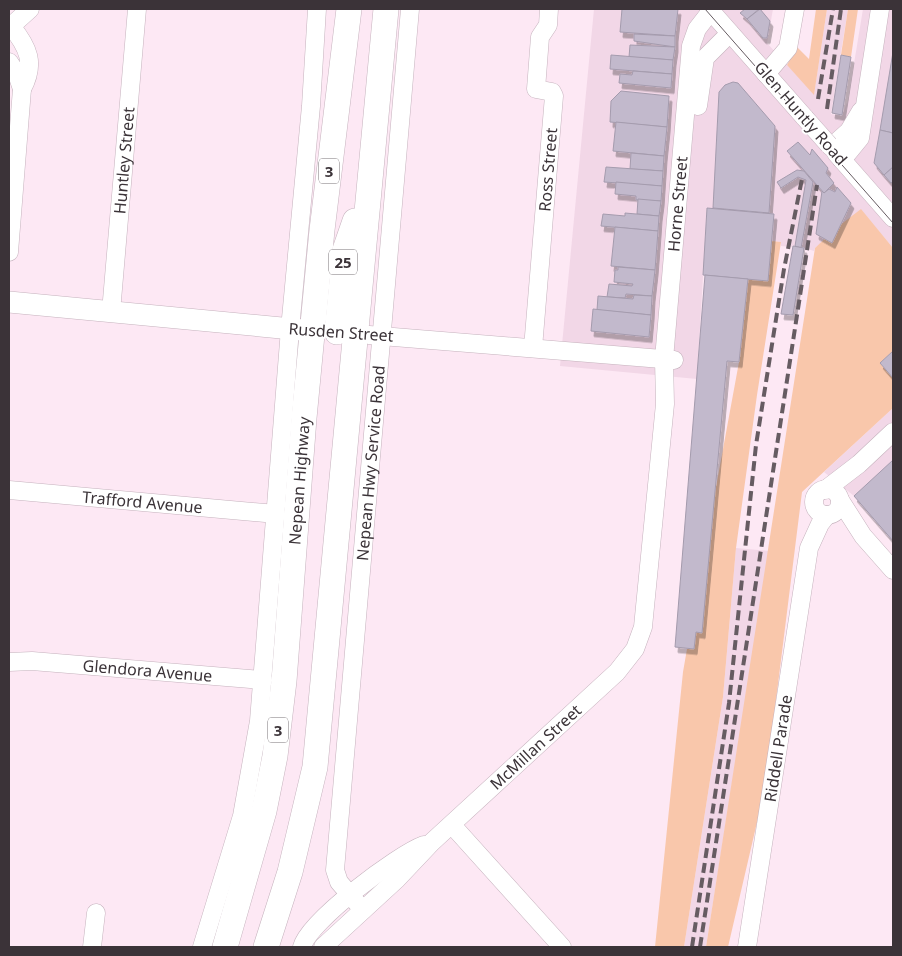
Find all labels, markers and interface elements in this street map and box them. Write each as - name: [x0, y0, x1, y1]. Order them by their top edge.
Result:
- street label: Glen Huntly Road: [750, 56, 852, 170]
- street label: Huntley Street: [108, 106, 140, 215]
- street label: Ross Street: [533, 127, 562, 212]
- street label: Horne Street: [662, 155, 692, 253]
- road number: 3: [319, 158, 339, 184]
- road number: 25: [329, 250, 357, 274]
- street label: Rusden Street: [288, 317, 394, 347]
- street label: Nepean Hwy Service Road: [351, 364, 390, 562]
- street label: Nepean Highway: [283, 415, 315, 546]
- street label: Trafford Avenue: [81, 486, 204, 518]
- street label: Glendora Avenue: [82, 654, 213, 687]
- street label: Riddell Parade: [759, 693, 797, 803]
- street label: McMillan Street: [485, 699, 586, 795]
- road number: 3: [268, 718, 288, 742]

